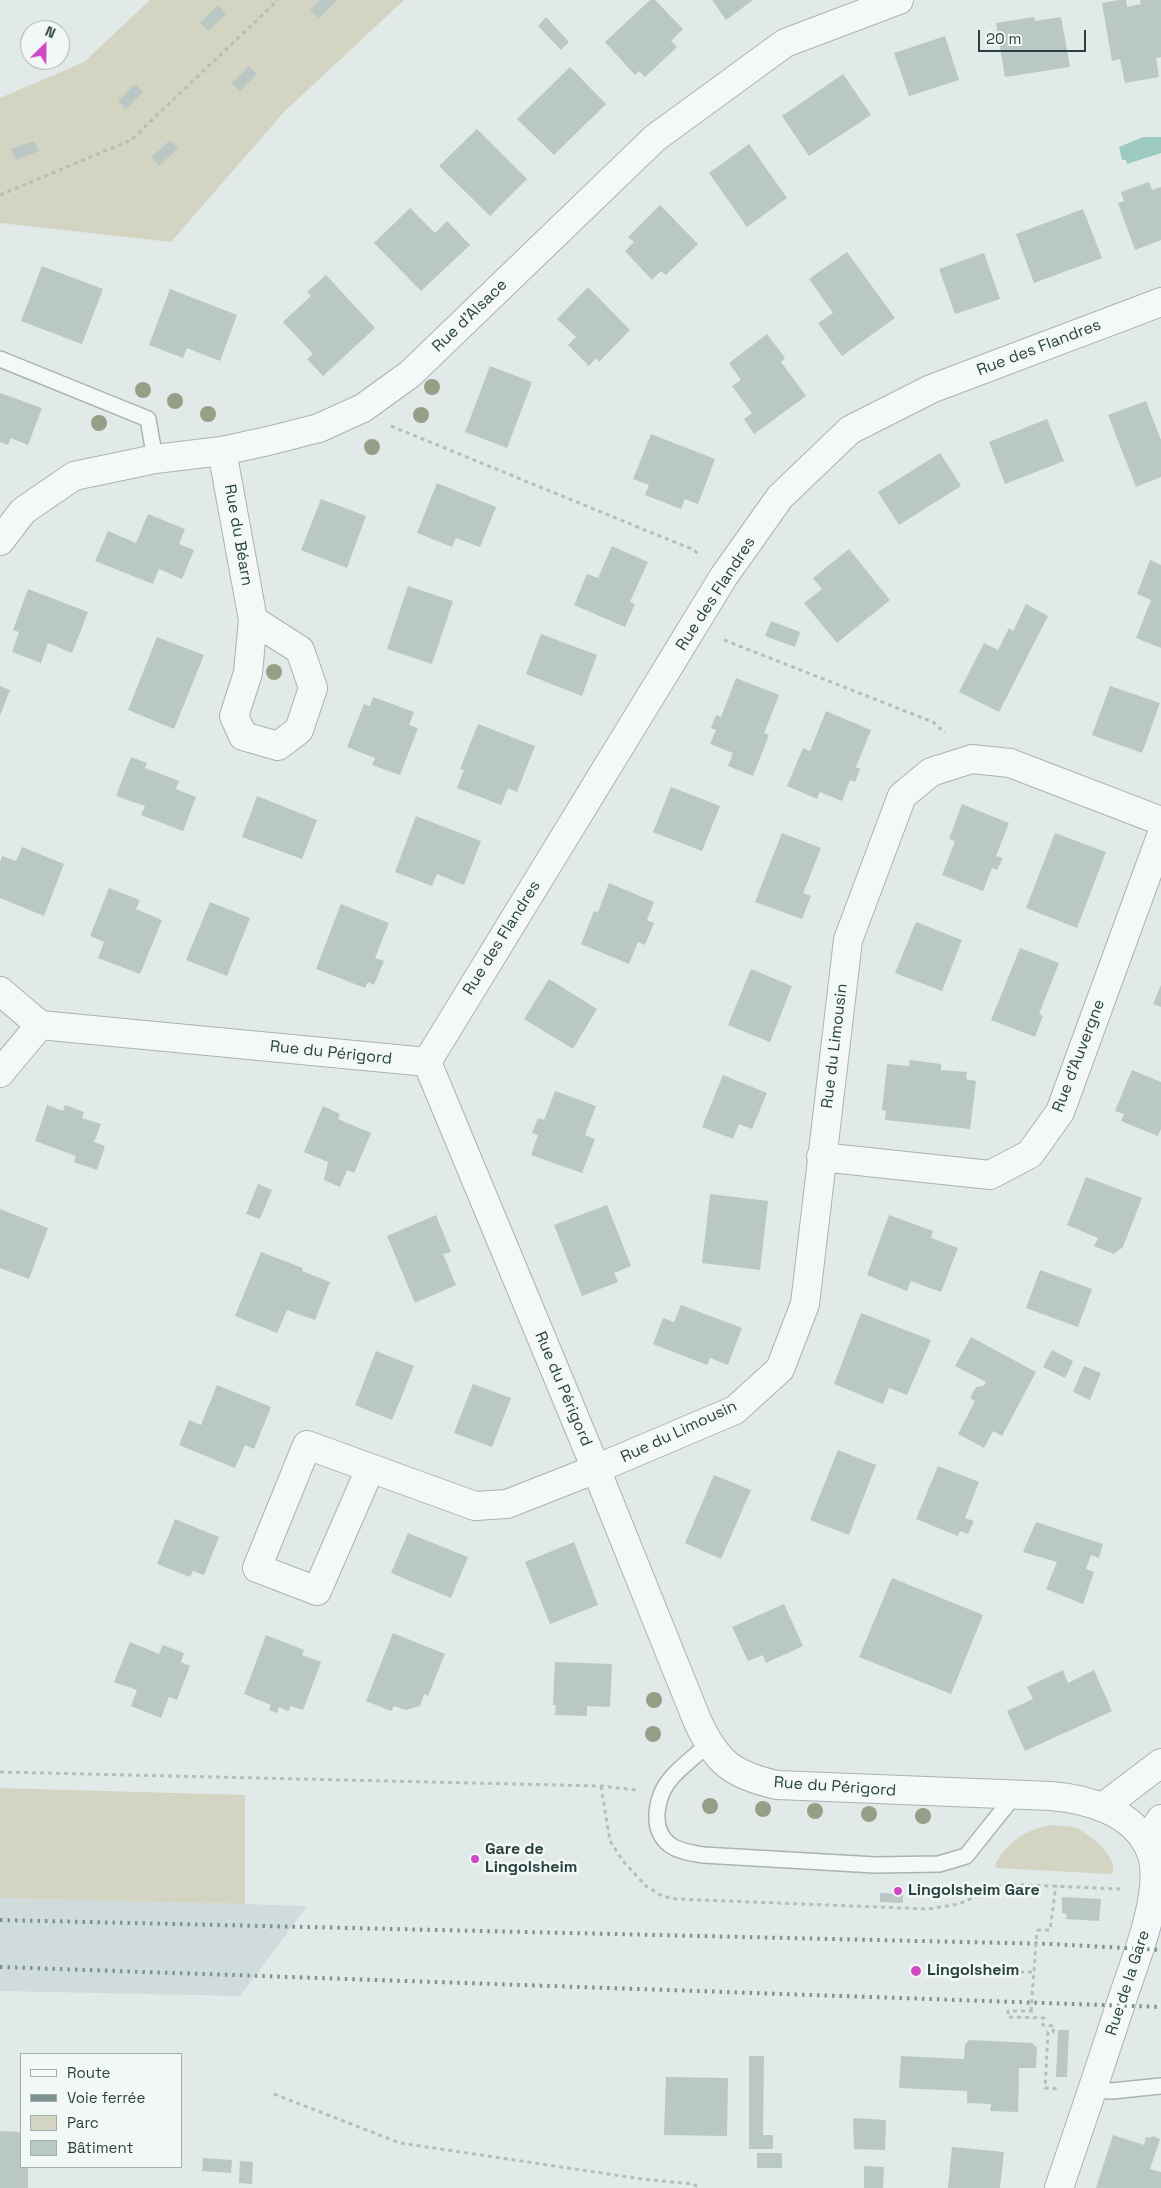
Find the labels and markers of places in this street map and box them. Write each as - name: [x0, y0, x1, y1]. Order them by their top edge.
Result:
- place label: Gare de Lingolsheim: [485, 1840, 577, 1878]
- marker: Gare de Lingolsheim: [469, 1853, 481, 1865]
- place label: Lingolsheim Gare: [908, 1881, 1040, 1901]
- marker: Lingolsheim Gare: [892, 1885, 904, 1897]
- place label: Lingolsheim: [927, 1961, 1019, 1981]
- marker: Lingolsheim: [909, 1964, 923, 1978]

